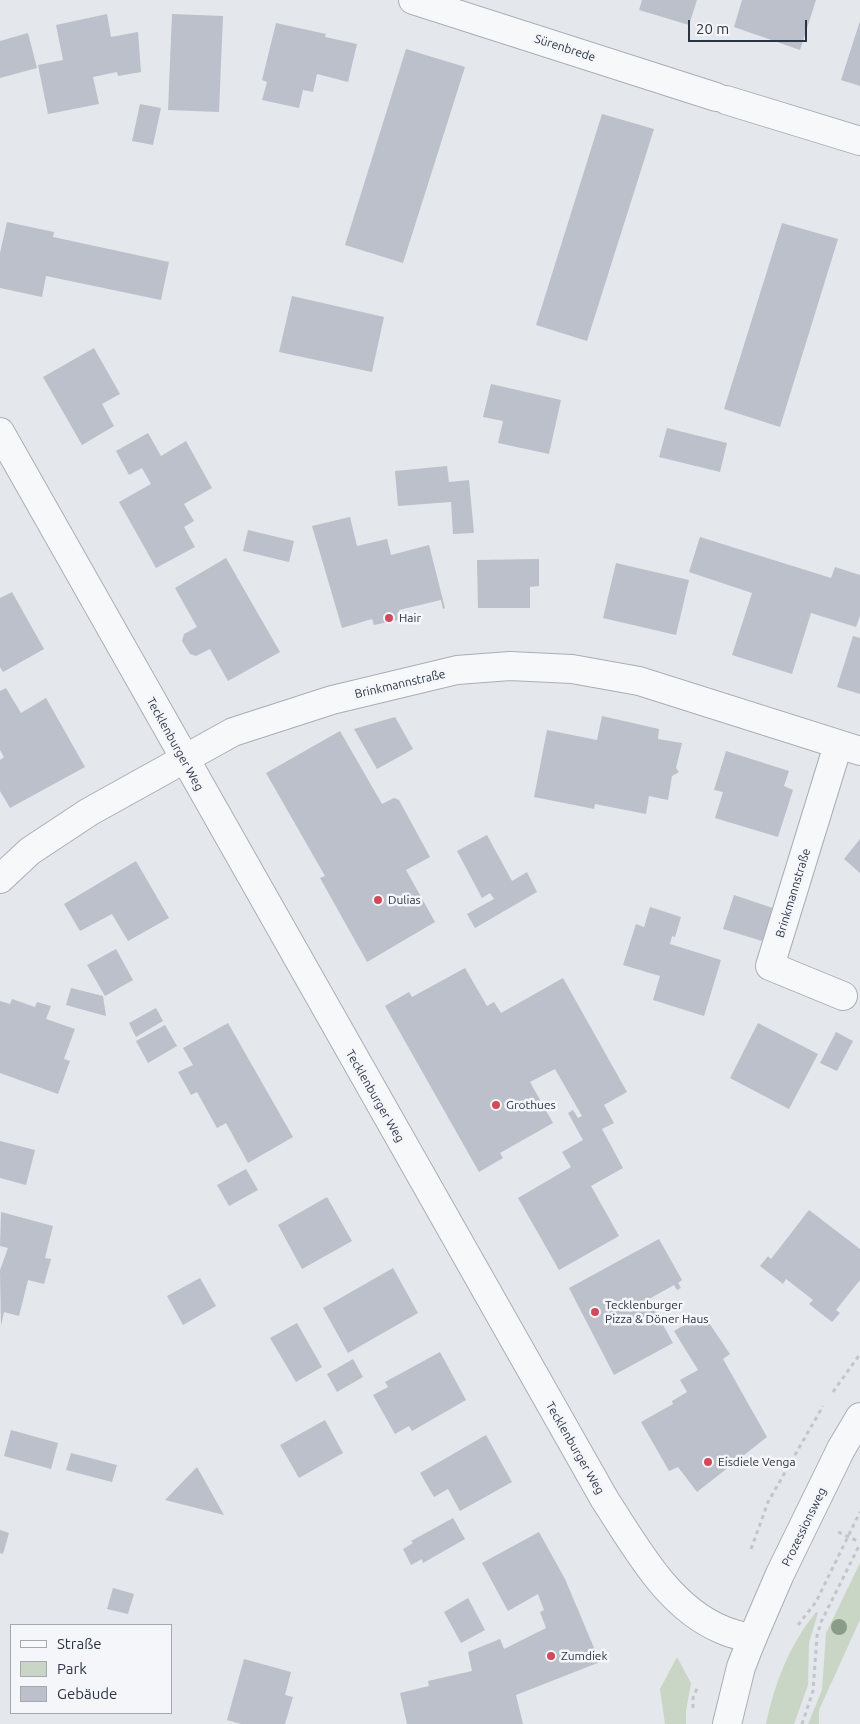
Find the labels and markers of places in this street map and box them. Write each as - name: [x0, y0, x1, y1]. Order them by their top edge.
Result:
- place label: Hair: [399, 611, 421, 625]
- marker: Hair: [383, 612, 395, 624]
- place label: Dulias: [388, 893, 421, 907]
- marker: Dulias: [372, 894, 384, 906]
- place label: Grothues: [506, 1098, 556, 1112]
- marker: Grothues: [490, 1099, 502, 1111]
- place label: Tecklenburger Pizza & Döner Haus: [605, 1298, 708, 1326]
- marker: Tecklenburger Pizza & Döner Haus: [589, 1306, 601, 1318]
- place label: Eisdiele Venga: [718, 1455, 796, 1469]
- marker: Eisdiele Venga: [702, 1456, 714, 1468]
- place label: Zumdiek: [561, 1649, 608, 1663]
- marker: Zumdiek: [545, 1650, 557, 1662]

